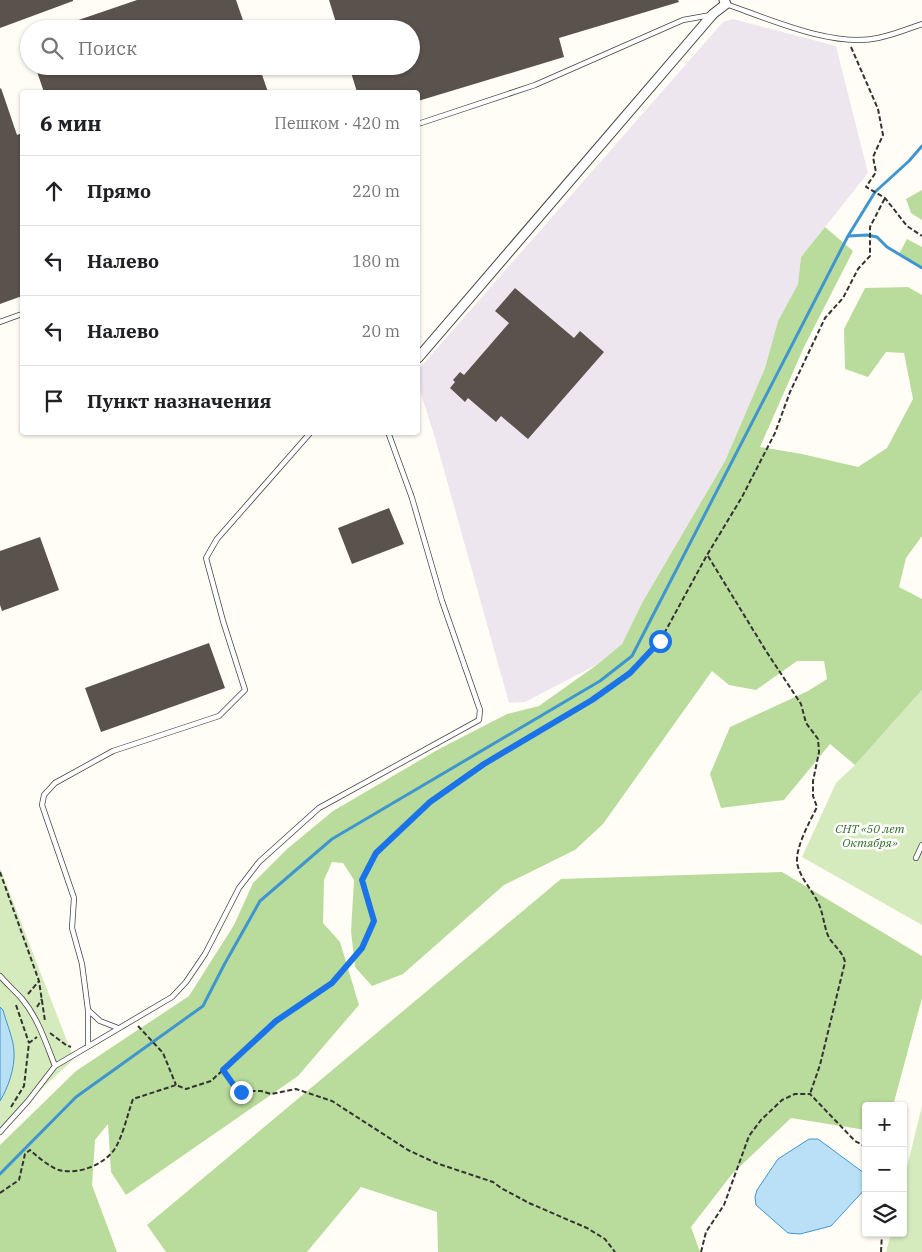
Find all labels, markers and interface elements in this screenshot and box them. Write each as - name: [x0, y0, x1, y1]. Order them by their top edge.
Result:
- search box: [20, 20, 420, 75]
- icon: search: [38, 34, 66, 62]
- text: Поиск: [78, 36, 137, 60]
- text: 6 мин: [40, 109, 102, 137]
- text: Пешком · 420 m: [274, 113, 400, 133]
- icon: ahead: [40, 177, 68, 205]
- text: Прямо: [87, 179, 151, 203]
- text: 220 m: [352, 181, 400, 201]
- icon: left: [40, 247, 68, 275]
- text: Налево: [87, 249, 159, 273]
- text: 180 m: [352, 251, 400, 271]
- icon: left: [40, 317, 68, 345]
- text: Налево: [87, 319, 159, 343]
- text: 20 m: [362, 321, 400, 341]
- icon: arrive: [40, 387, 68, 415]
- text: Пункт назначения: [87, 389, 271, 413]
- route start: [649, 630, 672, 653]
- park label: СНТ «50 лет Октября»: [835, 821, 905, 850]
- route end: [230, 1081, 253, 1104]
- map controls: [862, 1102, 907, 1237]
- button: +: [862, 1102, 907, 1147]
- button: −: [862, 1147, 907, 1192]
- button: layers: [862, 1192, 907, 1237]

